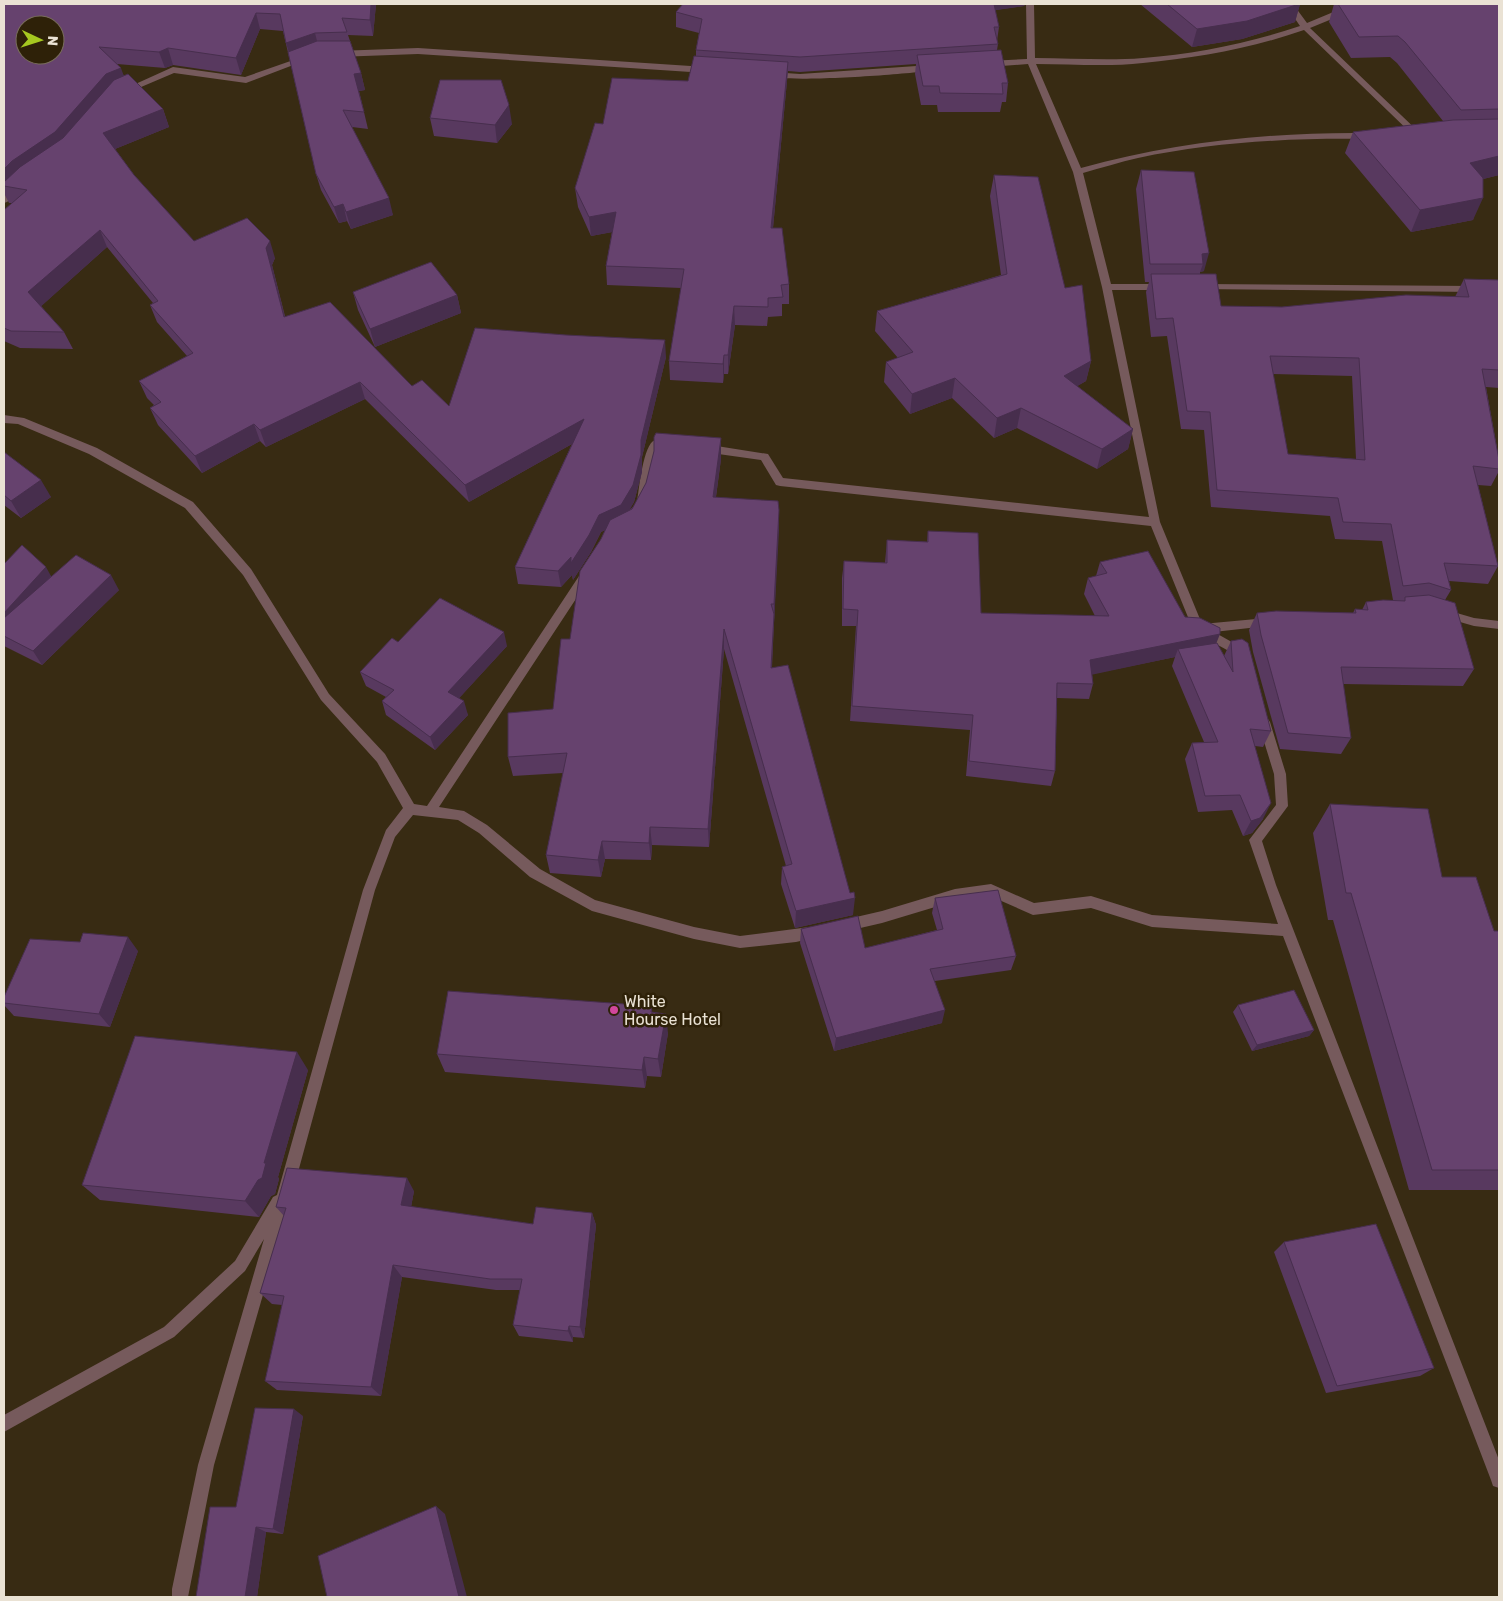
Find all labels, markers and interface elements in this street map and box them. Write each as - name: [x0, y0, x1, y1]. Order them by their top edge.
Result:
- north arrow: [15, 15, 65, 65]
- text: N: [44, 35, 61, 46]
- place label: White Hourse Hotel: [624, 992, 721, 1029]
- marker: White Hourse Hotel: [608, 1004, 620, 1016]

